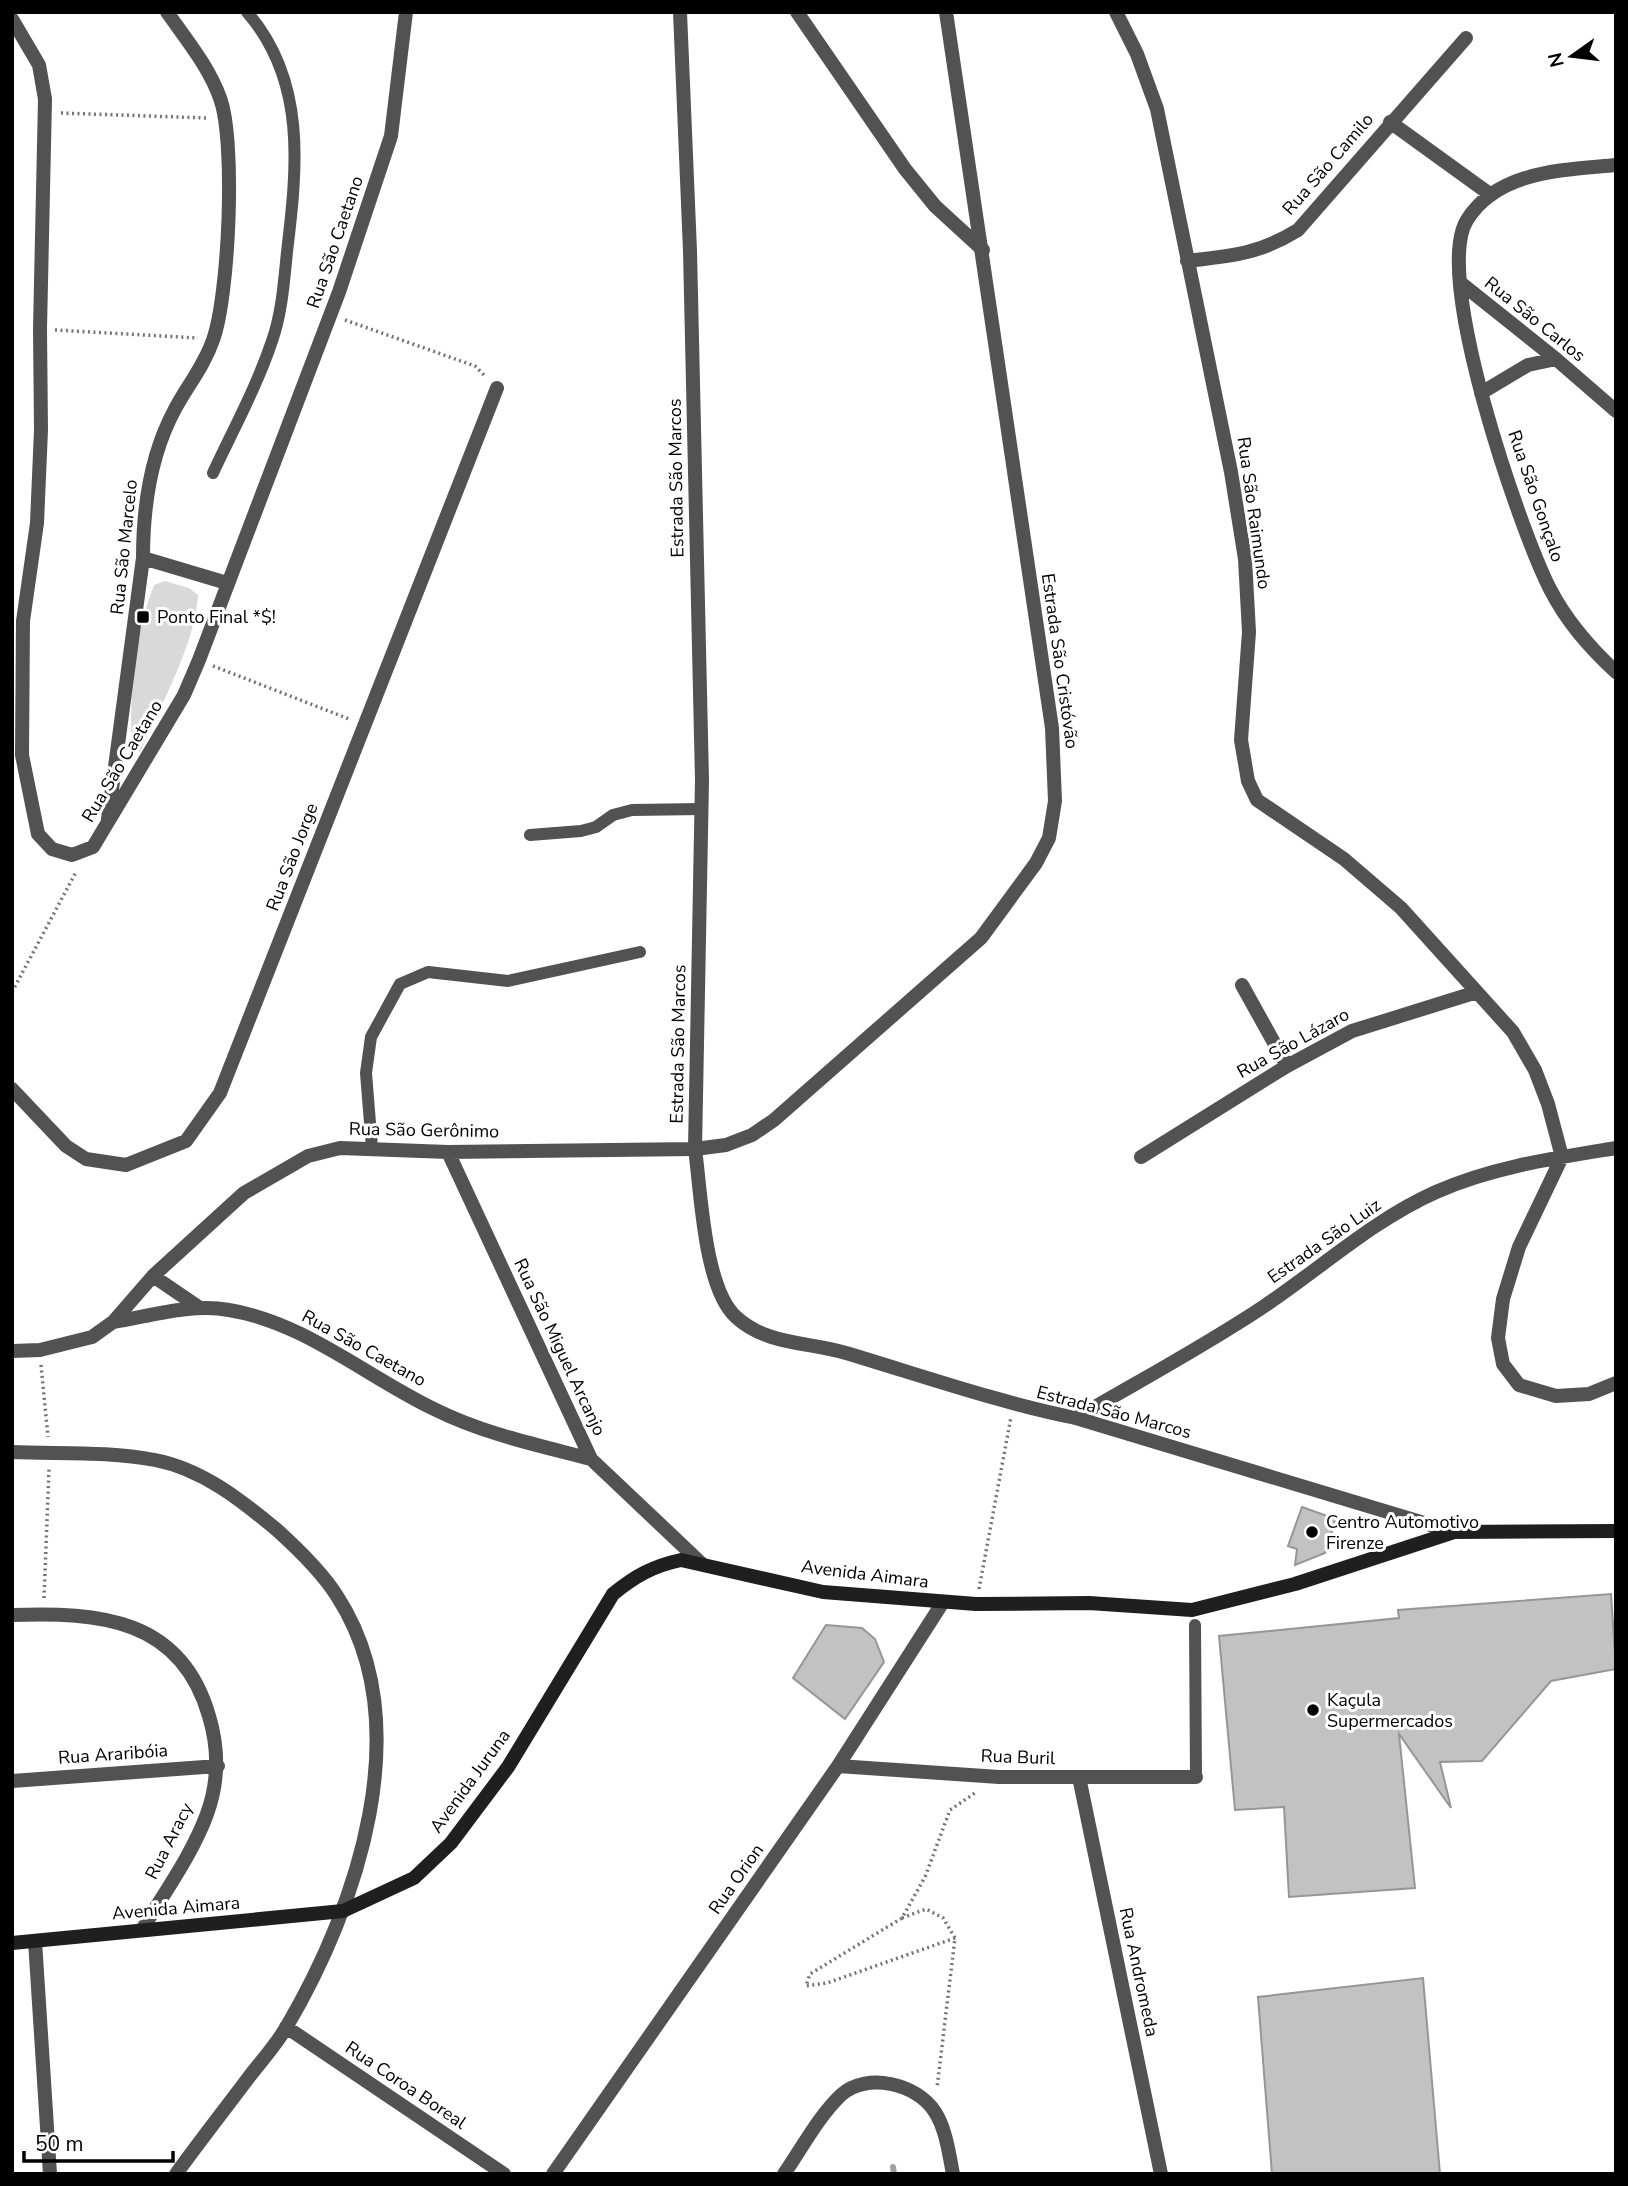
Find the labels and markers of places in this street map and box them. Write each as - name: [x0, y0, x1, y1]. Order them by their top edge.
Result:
- place label: Ponto Final *$!: [157, 605, 276, 629]
- marker: Ponto Final *$!: [135, 609, 151, 625]
- place label: Centro Automotivo Firenze: [1326, 1510, 1479, 1555]
- marker: Centro Automotivo Firenze: [1304, 1524, 1320, 1540]
- place label: Kaçula Supermercados: [1327, 1688, 1453, 1733]
- marker: Kaçula Supermercados: [1305, 1702, 1321, 1718]

